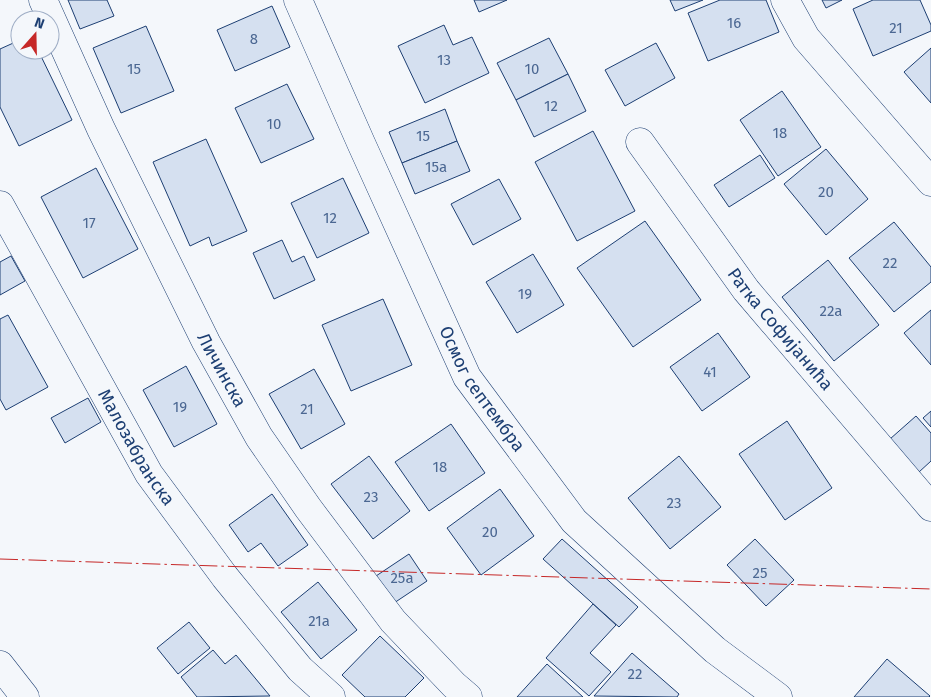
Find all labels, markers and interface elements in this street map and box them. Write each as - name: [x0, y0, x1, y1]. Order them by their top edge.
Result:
- north arrow: [10, 10, 60, 60]
- text: N: [32, 14, 47, 33]
- house number: 16: [727, 14, 741, 32]
- house number: 21: [889, 19, 903, 37]
- house number: 8: [250, 30, 258, 48]
- house number: 13: [437, 51, 451, 69]
- house number: 15: [127, 60, 141, 78]
- house number: 10: [525, 60, 539, 78]
- house number: 12: [544, 97, 558, 115]
- house number: 10: [267, 115, 281, 133]
- house number: 18: [773, 124, 787, 142]
- house number: 15: [416, 127, 430, 145]
- house number: 15a: [425, 158, 447, 176]
- house number: 20: [818, 183, 834, 201]
- house number: 12: [323, 209, 337, 227]
- house number: 17: [82, 214, 96, 232]
- house number: 22: [883, 254, 897, 272]
- street label: Ратка Софијанића: [723, 264, 838, 395]
- house number: 19: [518, 285, 532, 303]
- house number: 22a: [820, 302, 842, 320]
- street label: Осмог септембра: [434, 323, 530, 456]
- street label: Личинска: [192, 329, 251, 411]
- house number: 41: [703, 363, 717, 381]
- street label: Малозабранска: [93, 385, 179, 510]
- house number: 19: [173, 398, 187, 416]
- house number: 21: [300, 400, 314, 418]
- house number: 18: [433, 458, 447, 476]
- house number: 23: [364, 488, 378, 506]
- house number: 23: [667, 494, 681, 512]
- house number: 20: [482, 523, 498, 541]
- house number: 25: [753, 564, 767, 582]
- house number: 25a: [390, 569, 414, 587]
- house number: 21a: [308, 612, 330, 630]
- house number: 22: [628, 665, 642, 683]

